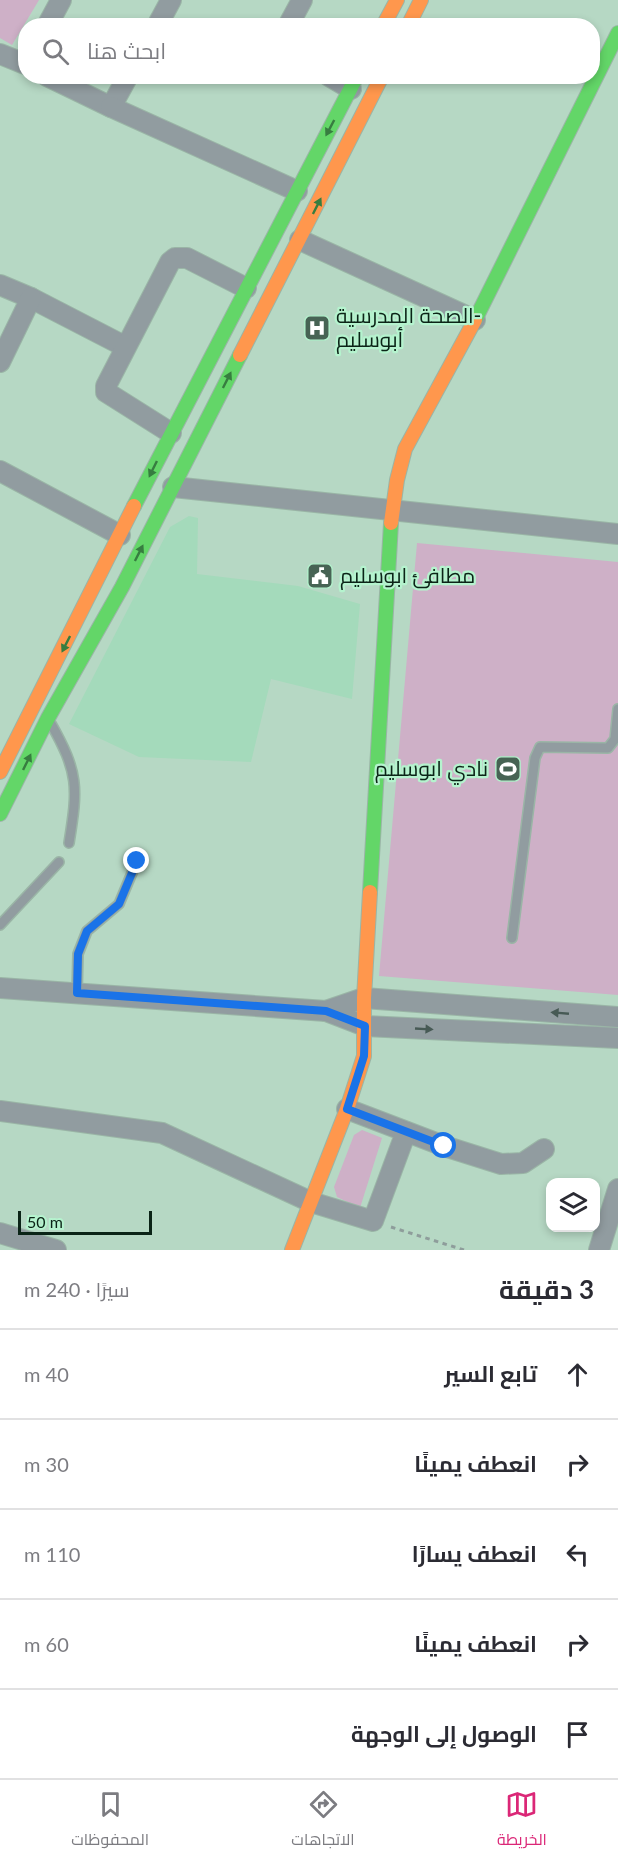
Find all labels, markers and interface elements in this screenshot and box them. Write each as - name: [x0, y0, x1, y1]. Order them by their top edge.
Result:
- search box: [18, 18, 600, 84]
- icon: search: [39, 35, 72, 68]
- text: ابحث هنا: [87, 37, 166, 64]
- one-way arrow: [325, 120, 335, 137]
- one-way arrow: [312, 198, 321, 215]
- place label: الصحة المدرسية- أبوسليم: [336, 302, 481, 354]
- hospital icon: الصحة المدرسية- أبوسليم: [302, 313, 332, 343]
- one-way arrow: [222, 371, 232, 388]
- one-way arrow: [148, 461, 158, 478]
- one-way arrow: [134, 545, 143, 562]
- public building icon: مطافئ ابوسليم: [305, 561, 335, 591]
- place label: مطافئ ابوسليم: [340, 562, 475, 590]
- one-way arrow: [61, 635, 71, 652]
- one-way arrow: [22, 754, 32, 771]
- sports icon: نادي ابوسليم: [493, 754, 523, 784]
- place label: نادي ابوسليم: [375, 755, 488, 785]
- route end: [123, 847, 149, 873]
- one-way arrow: [550, 1008, 569, 1017]
- one-way arrow: [414, 1024, 433, 1033]
- route start: [430, 1132, 456, 1158]
- map controls: [546, 1178, 600, 1232]
- button: layers: [546, 1178, 600, 1232]
- scale bar: [18, 1208, 152, 1236]
- text: 50 m: [27, 1212, 63, 1231]
- text: 3 دقيقة: [499, 1273, 594, 1305]
- text: سيرًا · 240 m: [24, 1277, 130, 1301]
- icon: ahead: [561, 1358, 594, 1391]
- text: تابع السير: [444, 1360, 537, 1387]
- text: 40 m: [24, 1362, 69, 1386]
- icon: right: [561, 1448, 594, 1481]
- text: انعطف يمينًا: [414, 1450, 537, 1477]
- text: 30 m: [24, 1452, 69, 1476]
- icon: left: [561, 1538, 594, 1571]
- text: انعطف يسارًا: [412, 1540, 537, 1567]
- text: 110 m: [24, 1542, 80, 1566]
- icon: right: [561, 1628, 594, 1661]
- text: انعطف يمينًا: [414, 1630, 537, 1657]
- text: 60 m: [24, 1632, 69, 1656]
- icon: arrive: [561, 1718, 594, 1751]
- text: الوصول إلى الوجهة: [351, 1720, 537, 1747]
- tab: المحفوظات: [71, 1788, 149, 1854]
- tab: الاتجاهات: [291, 1788, 355, 1854]
- tab: الخريطة: [497, 1788, 547, 1854]

